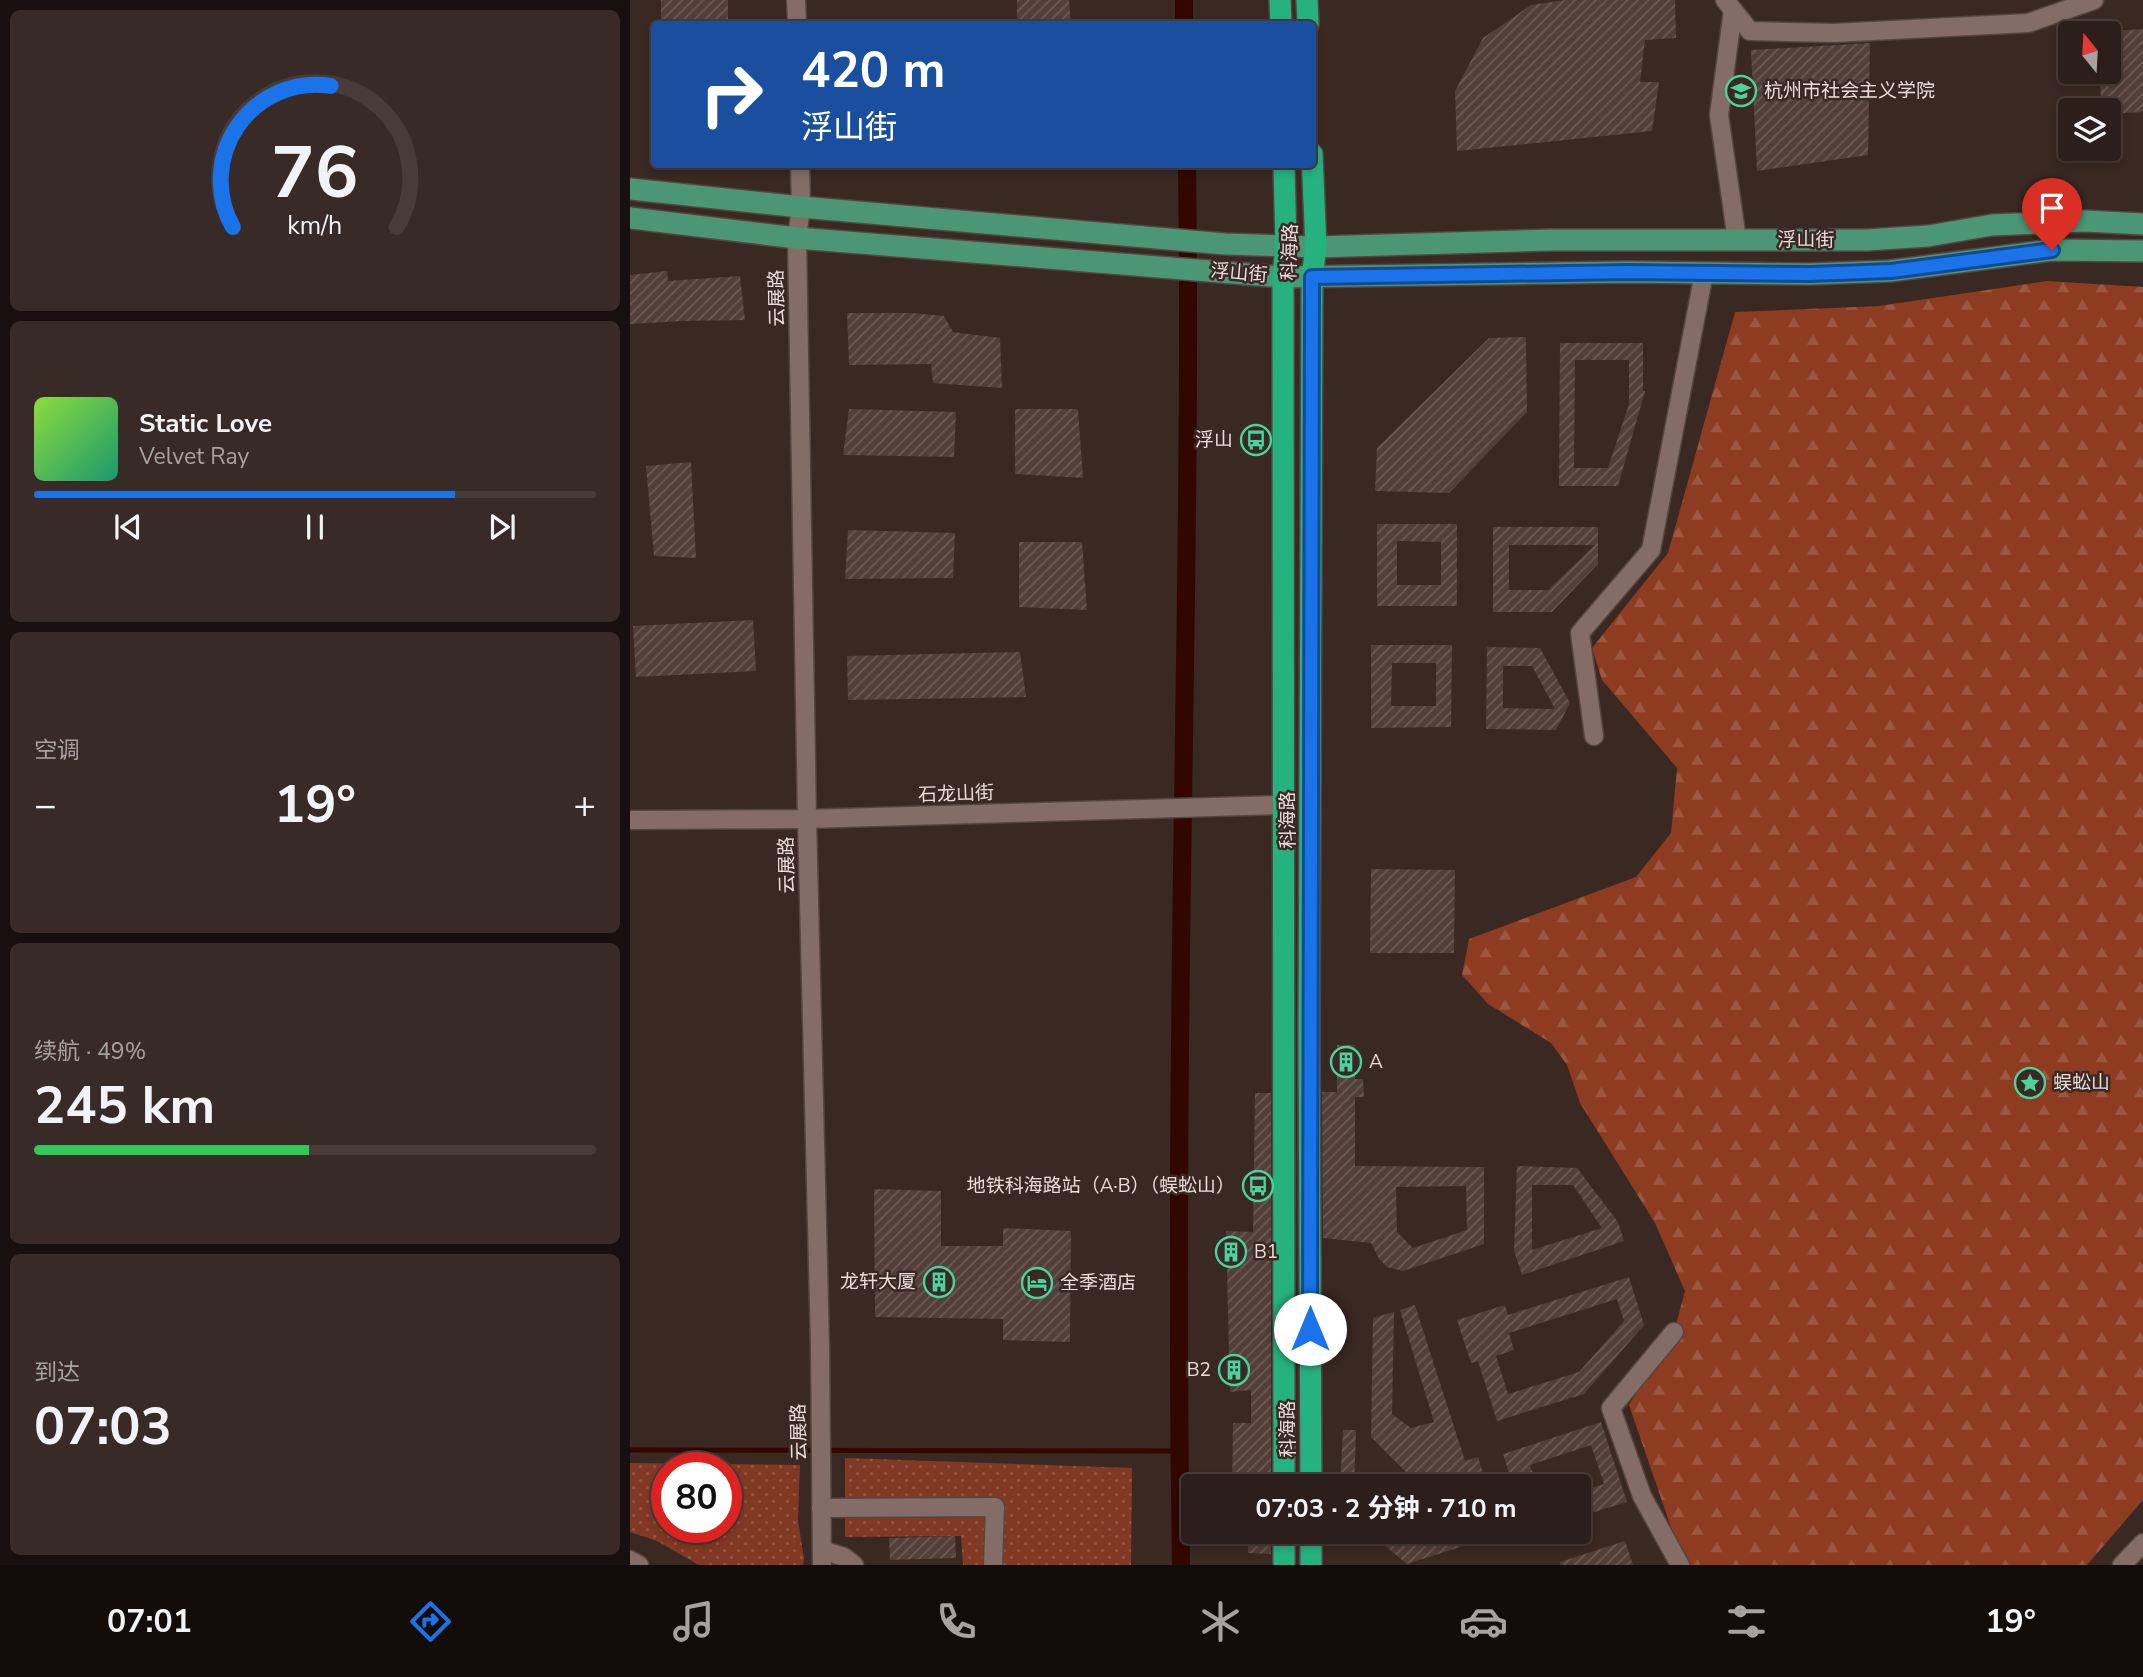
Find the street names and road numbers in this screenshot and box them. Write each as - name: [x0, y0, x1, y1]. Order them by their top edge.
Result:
- street label: 科海路: [1276, 223, 1304, 281]
- street label: 浮山街: [1777, 227, 1835, 253]
- street label: 浮山街: [1209, 258, 1269, 288]
- street label: 云展路: [764, 269, 790, 327]
- street label: 石龙山街: [918, 780, 994, 808]
- street label: 科海路: [1275, 791, 1301, 849]
- street label: 云展路: [774, 836, 800, 894]
- street label: 科海路: [1275, 1400, 1301, 1458]
- street label: 云展路: [786, 1403, 812, 1461]

